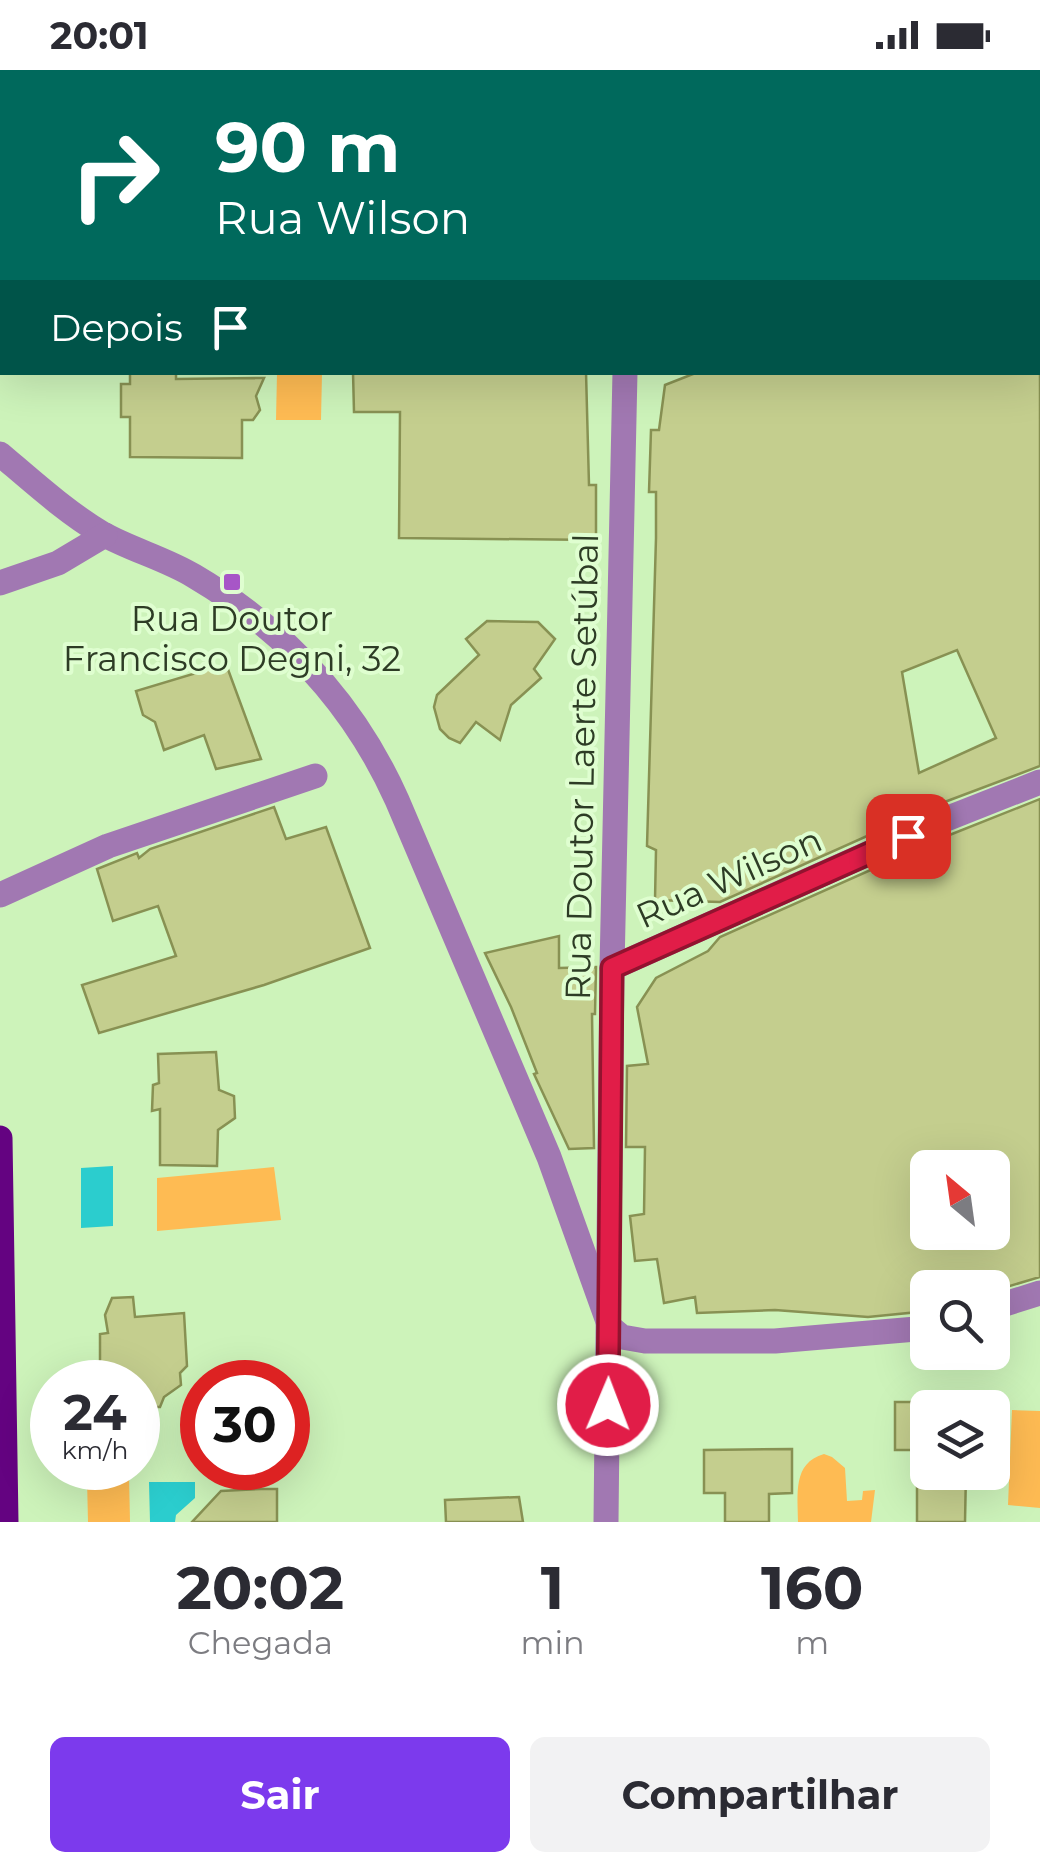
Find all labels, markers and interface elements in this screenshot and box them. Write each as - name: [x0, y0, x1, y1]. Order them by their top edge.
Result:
- text: 20:01: [50, 12, 149, 59]
- text: 90 m: [215, 104, 400, 190]
- icon: right: [50, 110, 180, 240]
- text: Rua Wilson: [215, 190, 470, 245]
- icon: arrive: [203, 300, 258, 355]
- text: Depois: [50, 304, 183, 351]
- street label: Rua Doutor Laerte Setúbal: [556, 533, 607, 1001]
- marker: Rua Doutor Francisco Degni, 32: [221, 571, 243, 593]
- place label: Rua Doutor Francisco Degni, 32: [63, 597, 401, 680]
- pin: [866, 794, 951, 879]
- icon: arrive: [881, 809, 936, 864]
- street label: Rua Wilson: [629, 818, 828, 938]
- north arrow: [910, 1150, 1010, 1250]
- map controls: [910, 1150, 1010, 1490]
- button: search: [910, 1270, 1010, 1370]
- position arrow: [556, 1353, 660, 1457]
- speed limit sign: 30: [180, 1360, 310, 1490]
- text: 24: [63, 1382, 127, 1443]
- button: layers: [910, 1390, 1010, 1490]
- text: km/h: [62, 1435, 128, 1465]
- text: 20:02: [176, 1551, 344, 1624]
- text: 1: [541, 1551, 564, 1624]
- text: 160: [761, 1551, 864, 1624]
- text: Chegada: [188, 1623, 333, 1662]
- text: min: [521, 1623, 585, 1662]
- text: m: [795, 1623, 829, 1662]
- button: Sair: [50, 1737, 510, 1852]
- button: Compartilhar: [530, 1737, 990, 1852]

